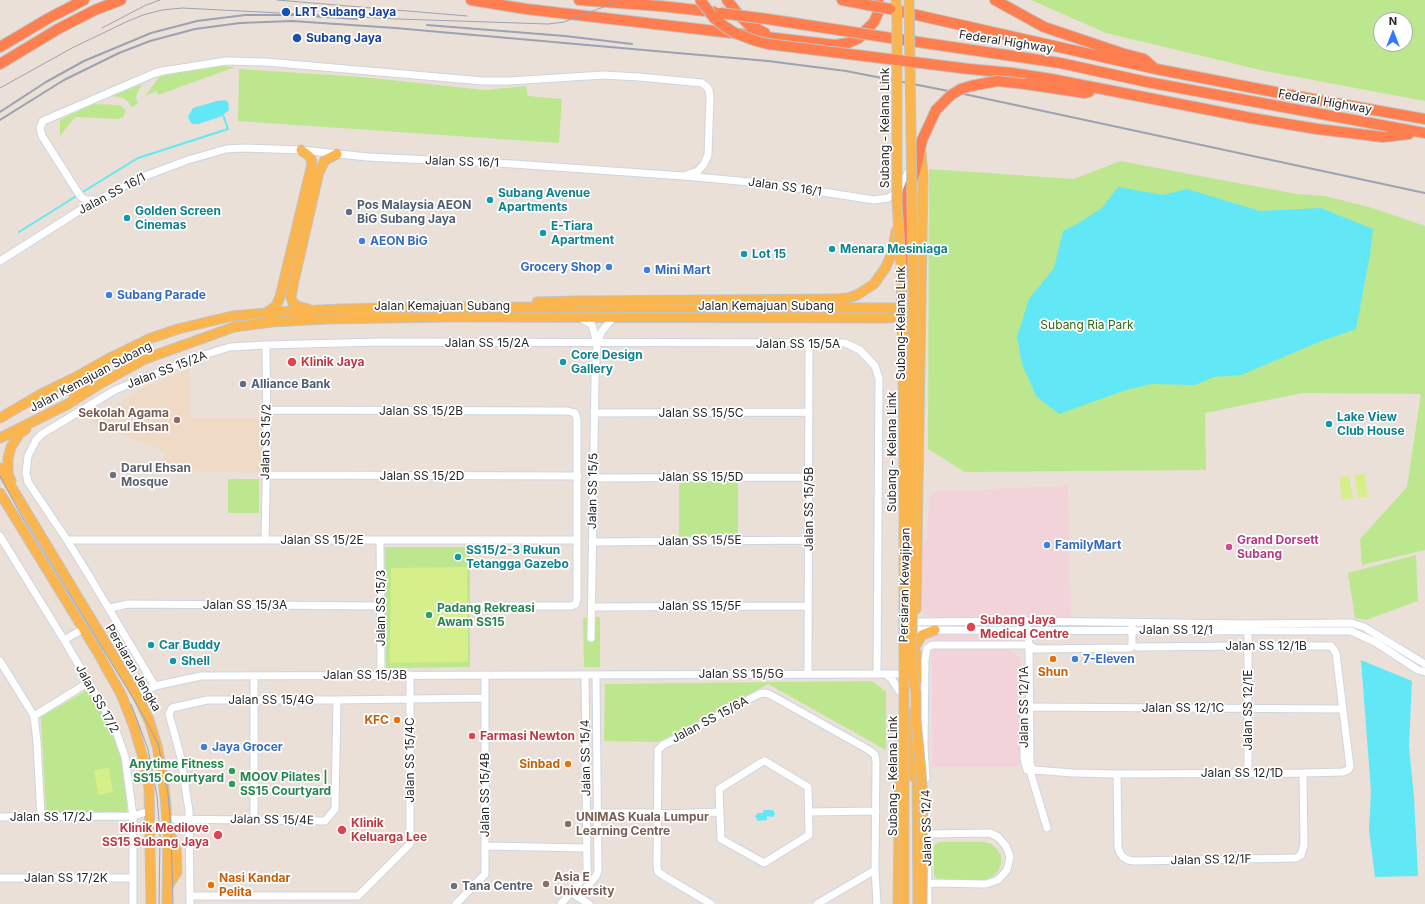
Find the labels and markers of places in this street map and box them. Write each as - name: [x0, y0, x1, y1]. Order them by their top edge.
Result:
- place label: LRT Subang Jaya: [295, 5, 396, 19]
- marker: LRT Subang Jaya: [280, 6, 292, 18]
- place label: Subang Jaya: [306, 31, 382, 45]
- marker: Subang Jaya: [291, 32, 303, 44]
- place label: Subang Avenue Apartments: [498, 186, 590, 214]
- marker: Subang Avenue Apartments: [485, 195, 495, 205]
- place label: Pos Malaysia AEON BiG Subang Jaya: [357, 198, 471, 226]
- place label: Golden Screen Cinemas: [135, 204, 221, 232]
- marker: Pos Malaysia AEON BiG Subang Jaya: [344, 207, 354, 217]
- marker: Golden Screen Cinemas: [122, 213, 132, 223]
- place label: E-Tiara Apartment: [551, 219, 614, 247]
- marker: E-Tiara Apartment: [538, 228, 548, 238]
- place label: AEON BiG: [370, 234, 428, 248]
- marker: AEON BiG: [357, 236, 367, 246]
- place label: Menara Mesiniaga: [840, 242, 948, 256]
- marker: Menara Mesiniaga: [827, 244, 837, 254]
- place label: Lot 15: [752, 247, 786, 261]
- marker: Lot 15: [739, 249, 749, 259]
- place label: Grocery Shop: [520, 260, 601, 274]
- marker: Grocery Shop: [604, 262, 614, 272]
- place label: Mini Mart: [655, 263, 711, 277]
- marker: Mini Mart: [642, 265, 652, 275]
- place label: Subang Parade: [117, 288, 206, 302]
- marker: Subang Parade: [104, 290, 114, 300]
- place label: Core Design Gallery: [571, 348, 643, 376]
- place label: Klinik Jaya: [301, 355, 365, 369]
- marker: Klinik Jaya: [286, 356, 298, 368]
- marker: Core Design Gallery: [558, 357, 568, 367]
- place label: Alliance Bank: [251, 377, 331, 391]
- marker: Alliance Bank: [238, 379, 248, 389]
- place label: Sekolah Agama Darul Ehsan: [78, 406, 169, 434]
- place label: Lake View Club House: [1337, 410, 1405, 438]
- marker: Sekolah Agama Darul Ehsan: [172, 415, 182, 425]
- marker: Lake View Club House: [1324, 419, 1334, 429]
- place label: Darul Ehsan Mosque: [121, 461, 191, 489]
- marker: Darul Ehsan Mosque: [108, 470, 118, 480]
- place label: Grand Dorsett Subang: [1237, 533, 1319, 561]
- place label: FamilyMart: [1055, 538, 1121, 552]
- marker: FamilyMart: [1042, 540, 1052, 550]
- marker: Grand Dorsett Subang: [1224, 542, 1234, 552]
- place label: SS15/2-3 Rukun Tetangga Gazebo: [466, 543, 569, 571]
- marker: SS15/2-3 Rukun Tetangga Gazebo: [453, 552, 463, 562]
- place label: Padang Rekreasi Awam SS15: [437, 601, 535, 629]
- marker: Padang Rekreasi Awam SS15: [424, 610, 434, 620]
- place label: Subang Jaya Medical Centre: [980, 613, 1069, 641]
- marker: Subang Jaya Medical Centre: [965, 621, 977, 633]
- place label: Car Buddy: [159, 638, 220, 652]
- marker: Car Buddy: [146, 640, 156, 650]
- place label: 7-Eleven: [1083, 652, 1135, 666]
- place label: Shell: [181, 654, 210, 668]
- marker: Shun: [1048, 654, 1058, 664]
- marker: 7-Eleven: [1070, 654, 1080, 664]
- marker: Shell: [168, 656, 178, 666]
- place label: Shun: [1038, 665, 1068, 679]
- place label: KFC: [364, 713, 389, 727]
- marker: KFC: [392, 715, 402, 725]
- place label: Farmasi Newton: [480, 729, 575, 743]
- marker: Farmasi Newton: [467, 731, 477, 741]
- place label: Jaya Grocer: [212, 740, 283, 754]
- marker: Jaya Grocer: [199, 742, 209, 752]
- place label: Anytime Fitness SS15 Courtyard: [129, 757, 224, 785]
- place label: Sinbad: [519, 757, 560, 771]
- marker: Sinbad: [563, 759, 573, 769]
- marker: Anytime Fitness SS15 Courtyard: [227, 766, 237, 776]
- place label: MOOV Pilates | SS15 Courtyard: [240, 770, 331, 798]
- marker: MOOV Pilates | SS15 Courtyard: [227, 779, 237, 789]
- place label: UNIMAS Kuala Lumpur Learning Centre: [576, 810, 709, 838]
- place label: Klinik Keluarga Lee: [351, 816, 427, 844]
- marker: UNIMAS Kuala Lumpur Learning Centre: [563, 819, 573, 829]
- place label: Klinik Medilove SS15 Subang Jaya: [102, 821, 209, 849]
- marker: Klinik Keluarga Lee: [336, 824, 348, 836]
- marker: Klinik Medilove SS15 Subang Jaya: [212, 829, 224, 841]
- place label: Asia E University: [554, 870, 614, 898]
- place label: Nasi Kandar Pelita: [219, 871, 290, 899]
- place label: Tana Centre: [462, 879, 533, 893]
- marker: Asia E University: [541, 879, 551, 889]
- marker: Nasi Kandar Pelita: [206, 880, 216, 890]
- marker: Tana Centre: [449, 881, 459, 891]

